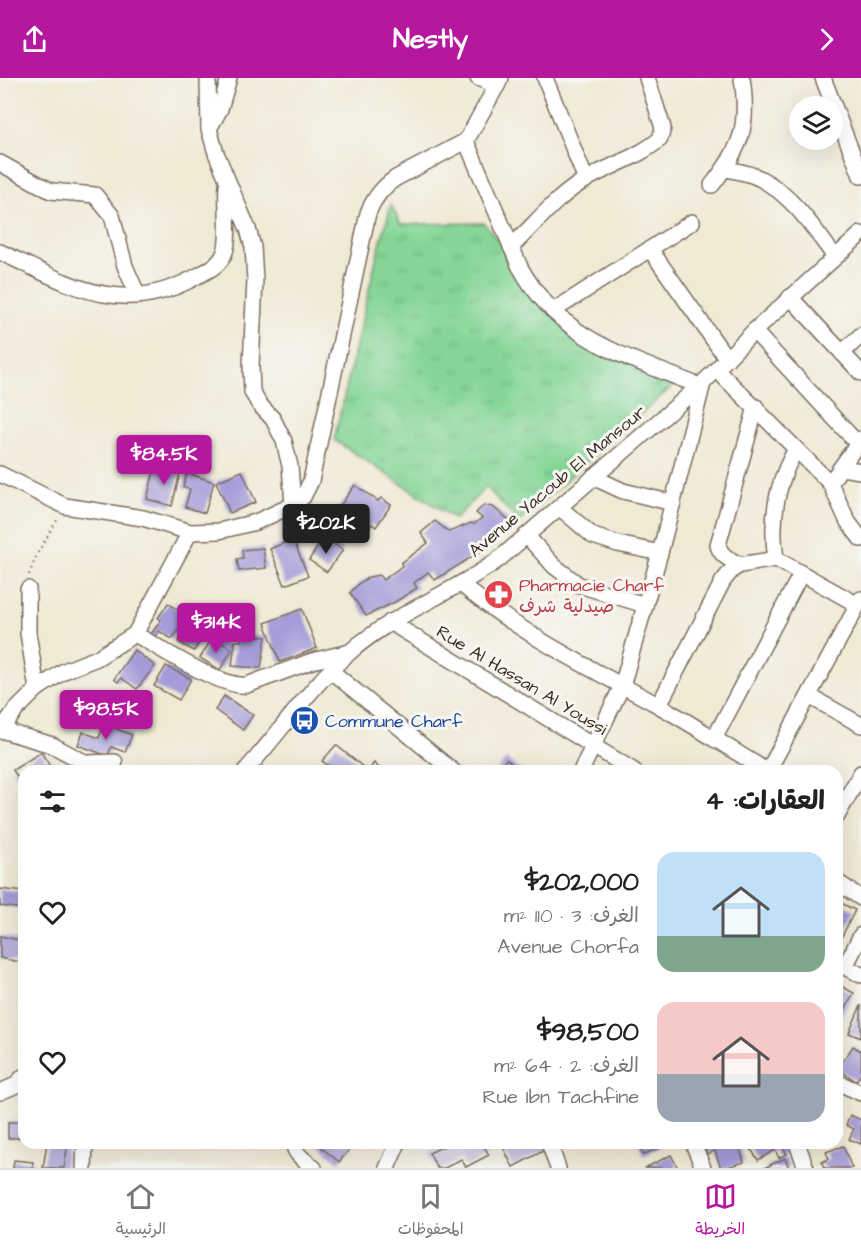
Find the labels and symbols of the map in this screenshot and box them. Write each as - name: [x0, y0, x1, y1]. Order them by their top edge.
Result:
- street label: Avenue Yacoub El Mansour: [463, 400, 651, 563]
- pin: $84.5K: [115, 435, 213, 486]
- pin: $202K: [284, 504, 368, 555]
- place label: Pharmacie Charf صيدلية شرف: [519, 573, 664, 619]
- pharmacy icon: Pharmacie Charf صيدلية شرف: [482, 579, 514, 611]
- pin: $314K: [174, 603, 258, 654]
- street label: Rue Al Hassan Al Youssi: [432, 619, 612, 742]
- pin: $98.5K: [57, 690, 155, 741]
- bus stop icon: Commune Charf: [288, 705, 320, 737]
- place label: Commune Charf: [325, 709, 463, 734]

